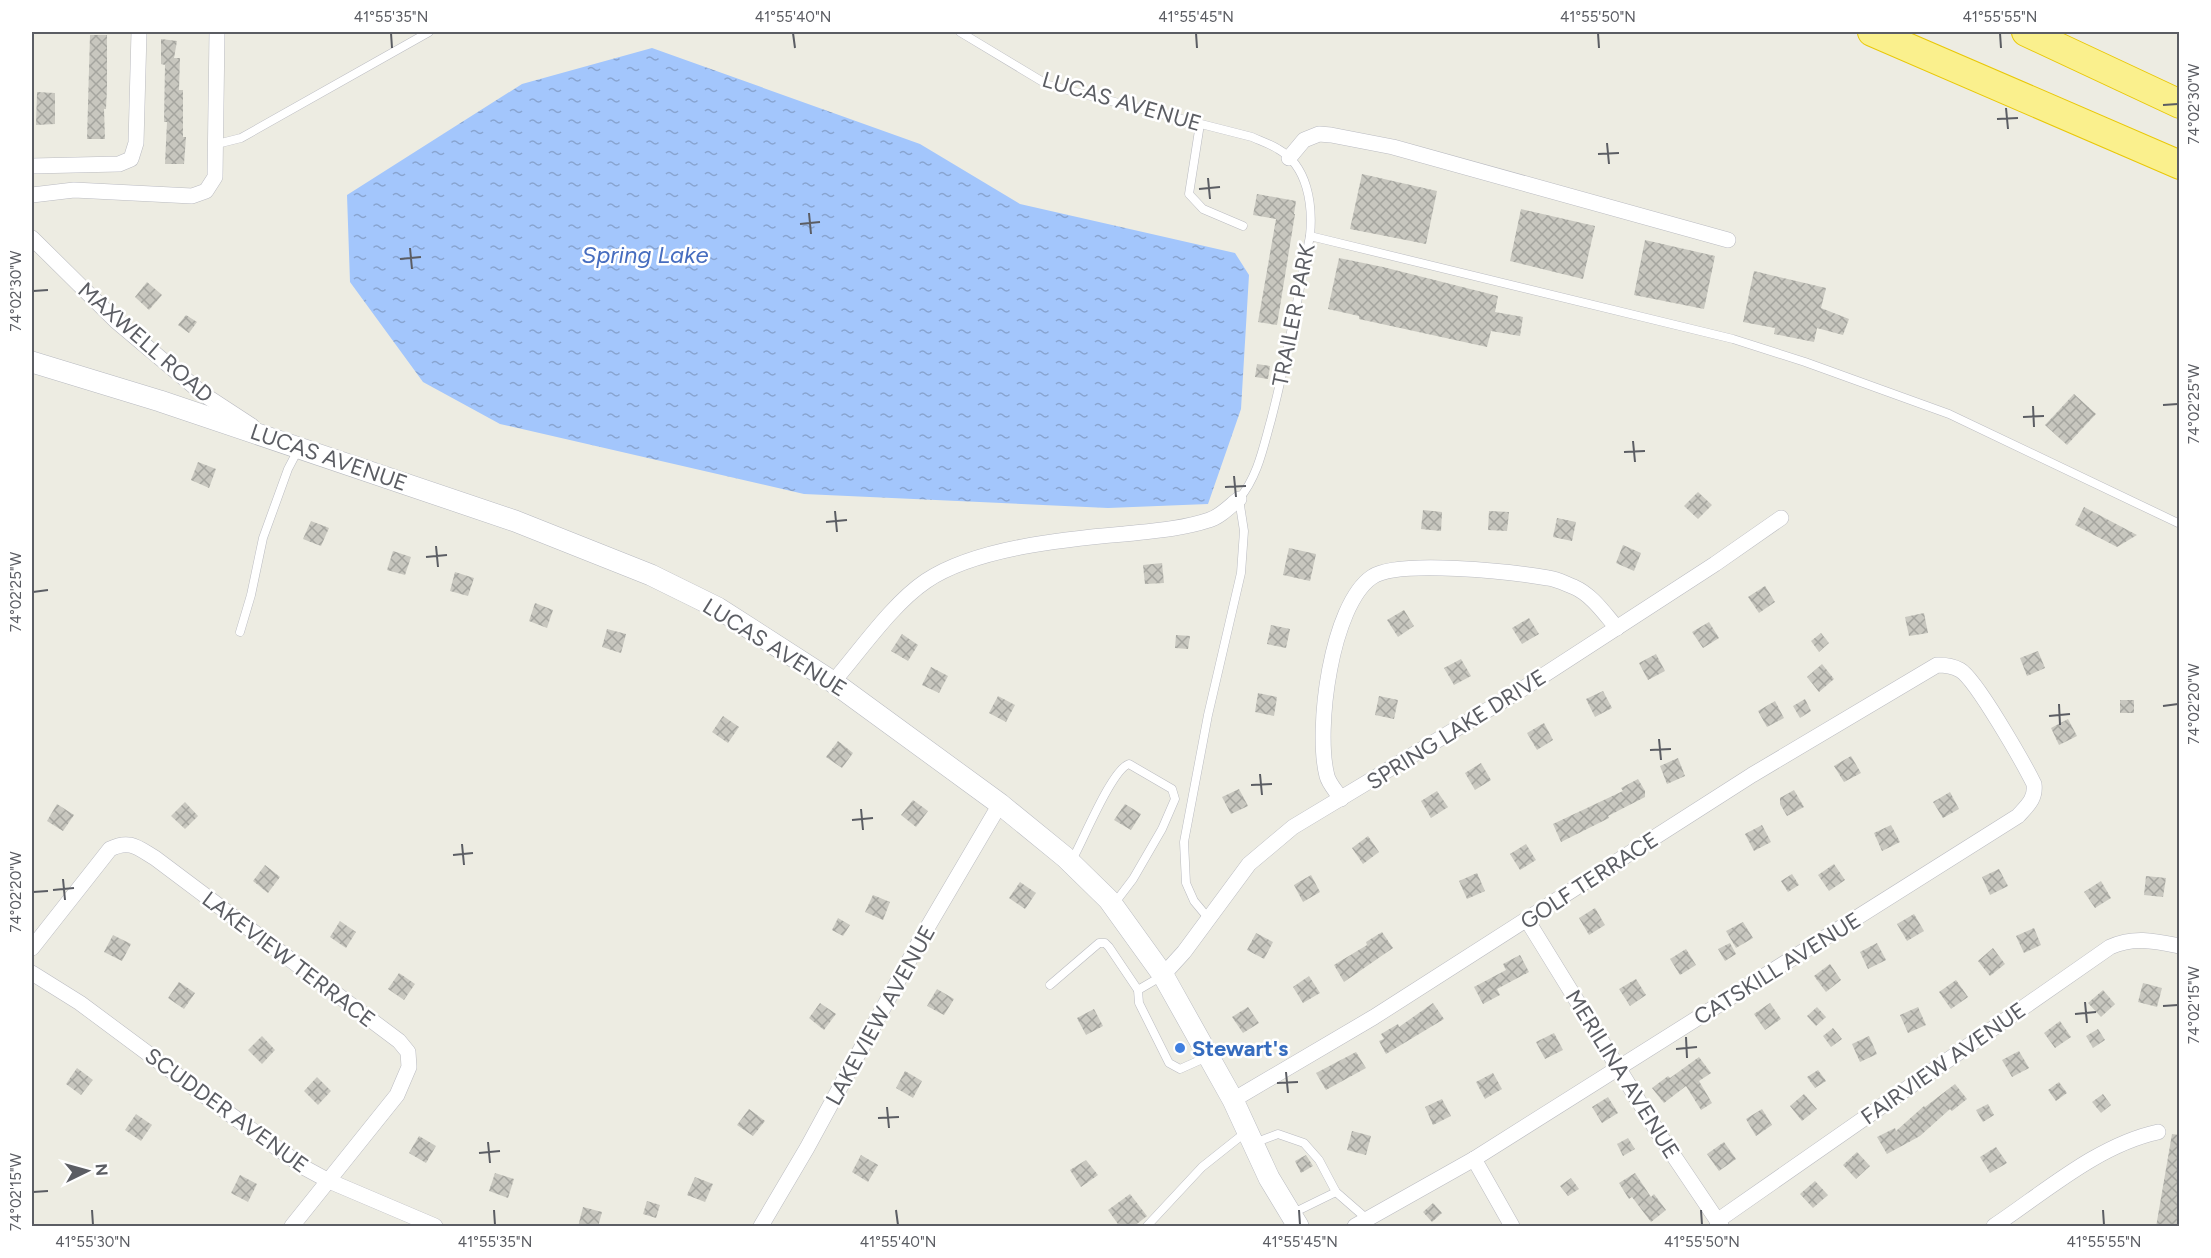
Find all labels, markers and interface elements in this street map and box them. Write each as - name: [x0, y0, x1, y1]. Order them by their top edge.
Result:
- text: 41°55'35"N: [354, 8, 428, 26]
- text: 41°55'40"N: [755, 8, 831, 26]
- text: 41°55'45"N: [1158, 8, 1234, 26]
- text: 41°55'50"N: [1560, 8, 1636, 26]
- text: 41°55'55"N: [1963, 8, 2037, 26]
- text: 74°02'30"W: [2185, 63, 2203, 144]
- street label: LUCAS AVENUE: [1039, 66, 1205, 137]
- water label: Spring Lake: [581, 240, 709, 269]
- street label: TRAILER PARK: [1266, 241, 1321, 389]
- text: 74°02'30"W: [7, 250, 25, 331]
- street label: MAXWELL ROAD: [73, 276, 219, 408]
- text: 74°02'25"W: [2185, 363, 2203, 444]
- street label: LUCAS AVENUE: [247, 418, 411, 497]
- text: 74°02'25"W: [7, 551, 25, 632]
- street label: LUCAS AVENUE: [698, 592, 852, 702]
- street label: SPRING LAKE DRIVE: [1362, 663, 1551, 796]
- text: 74°02'20"W: [2185, 663, 2203, 745]
- street label: GOLF TERRACE: [1515, 826, 1663, 935]
- text: 74°02'20"W: [7, 851, 25, 933]
- street label: LAKEVIEW TERRACE: [197, 886, 381, 1033]
- street label: CATSKILL AVENUE: [1689, 906, 1866, 1031]
- street label: LAKEVIEW AVENUE: [820, 921, 941, 1110]
- text: 74°02'15"W: [2185, 965, 2203, 1044]
- street label: MERILINA AVENUE: [1560, 985, 1685, 1164]
- street label: FAIRVIEW AVENUE: [1856, 996, 2031, 1130]
- place label: Stewart's: [1192, 1035, 1288, 1062]
- marker: Stewart's: [1173, 1041, 1187, 1055]
- street label: SCUDDER AVENUE: [140, 1042, 314, 1179]
- north arrow: [57, 1141, 117, 1201]
- text: 74°02'15"W: [7, 1152, 25, 1231]
- text: N: [91, 1163, 111, 1177]
- text: 41°55'30"N: [55, 1233, 131, 1251]
- text: 41°55'35"N: [458, 1233, 532, 1251]
- text: 41°55'40"N: [860, 1233, 936, 1251]
- text: 41°55'45"N: [1262, 1233, 1338, 1251]
- text: 41°55'50"N: [1664, 1233, 1740, 1251]
- text: 41°55'55"N: [2067, 1233, 2141, 1251]

